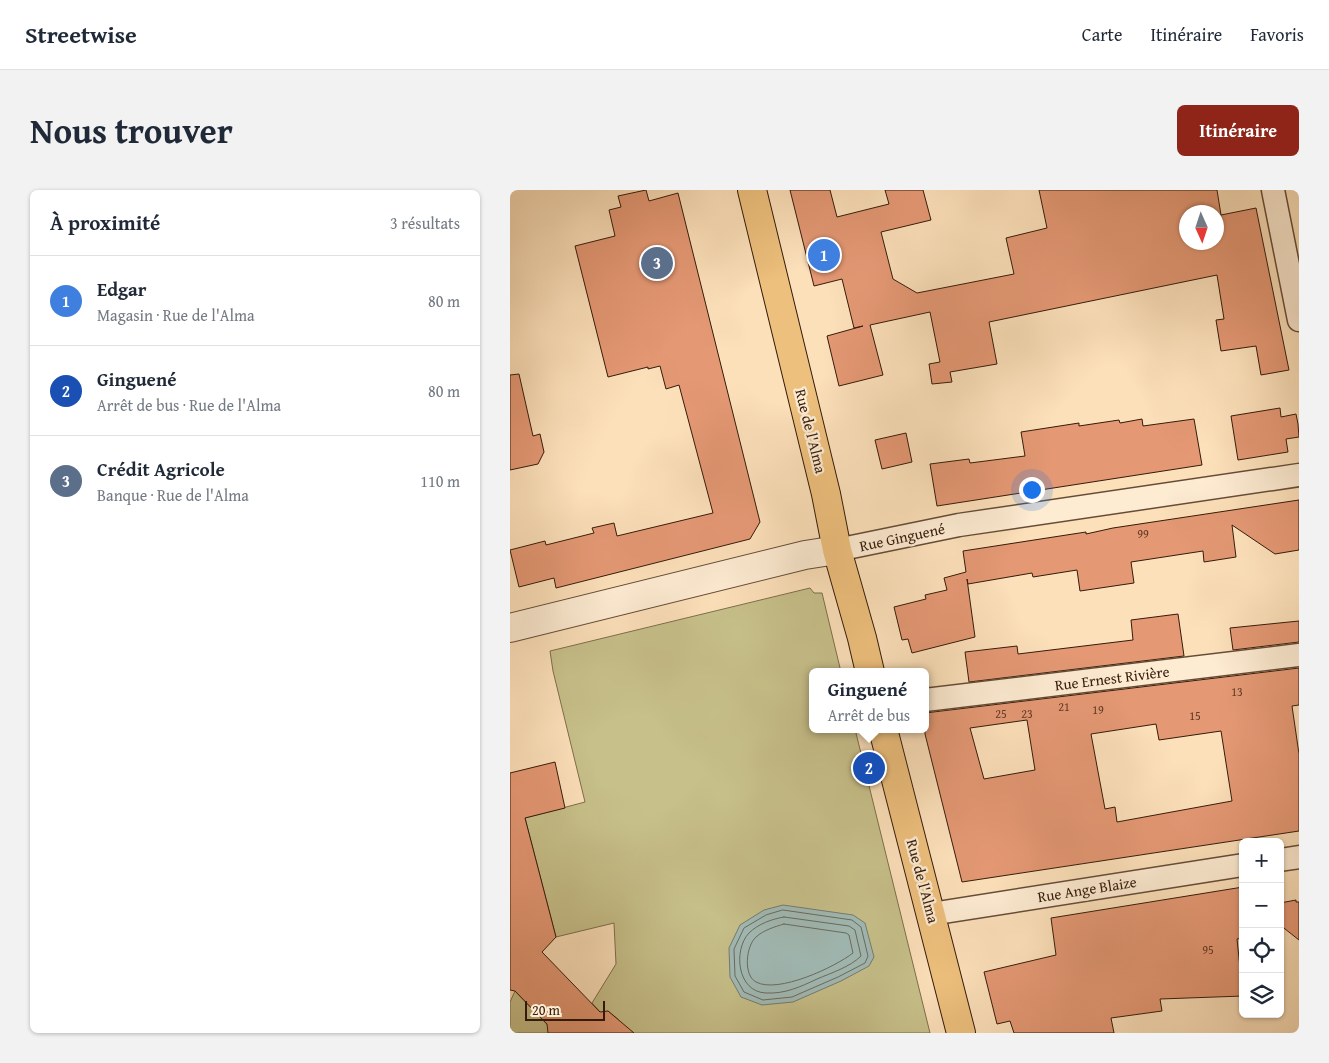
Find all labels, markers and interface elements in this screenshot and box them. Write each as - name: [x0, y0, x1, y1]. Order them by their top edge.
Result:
- text: Streetwise: [25, 17, 137, 52]
- text: Carte: [1082, 21, 1122, 48]
- text: Itinéraire: [1150, 21, 1222, 48]
- text: Favoris: [1250, 21, 1304, 48]
- text: Nous trouver: [30, 105, 233, 156]
- button: Itinéraire: [1177, 105, 1299, 156]
- north arrow: [1179, 205, 1224, 250]
- text: À proximité: [50, 207, 160, 238]
- text: 3 résultats: [390, 211, 460, 235]
- pin: 1: [808, 236, 840, 274]
- pin: 3: [641, 244, 673, 282]
- text: Edgar: [97, 275, 147, 303]
- text: 1: [62, 289, 70, 313]
- text: 80 m: [428, 289, 460, 313]
- text: Magasin · Rue de l'Alma: [97, 303, 255, 327]
- text: Ginguené: [97, 365, 176, 393]
- text: 2: [62, 379, 70, 403]
- text: 80 m: [428, 379, 460, 403]
- street label: Rue de l'Alma: [790, 387, 832, 475]
- text: Arrêt de bus · Rue de l'Alma: [97, 393, 281, 417]
- text: Crédit Agricole: [97, 455, 225, 483]
- text: 3: [62, 469, 70, 493]
- text: 110 m: [420, 469, 460, 493]
- your location: [1019, 477, 1045, 503]
- text: Banque · Rue de l'Alma: [97, 483, 249, 507]
- street label: Rue Ginguené: [857, 518, 947, 556]
- house number: 99: [1137, 525, 1149, 542]
- street label: Rue Ernest Rivière: [1053, 661, 1171, 695]
- popup: [809, 668, 929, 733]
- text: Ginguené: [828, 675, 907, 703]
- house number: 13: [1231, 683, 1243, 700]
- house number: 21: [1058, 698, 1070, 715]
- house number: 19: [1092, 701, 1104, 718]
- text: Arrêt de bus: [828, 703, 910, 727]
- house number: 25: [995, 705, 1007, 722]
- house number: 23: [1021, 705, 1033, 722]
- house number: 15: [1189, 707, 1201, 724]
- pin: 2: [853, 749, 885, 787]
- street label: Rue de l'Alma: [902, 837, 944, 925]
- map controls: [1239, 838, 1284, 1018]
- button: +: [1239, 838, 1284, 883]
- street label: Rue Ange Blaize: [1036, 871, 1138, 907]
- button: −: [1239, 883, 1284, 928]
- button: locate: [1239, 928, 1284, 973]
- house number: 95: [1202, 941, 1214, 958]
- button: layers: [1239, 973, 1284, 1018]
- scale bar: [525, 998, 605, 1021]
- text: 20 m: [532, 1000, 560, 1020]

